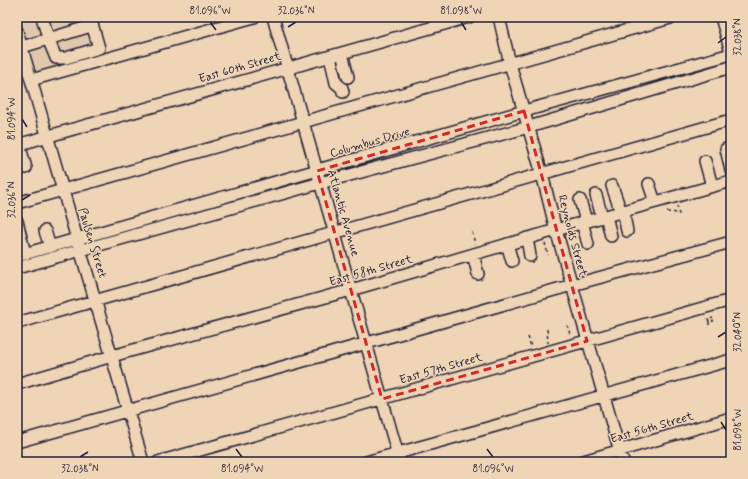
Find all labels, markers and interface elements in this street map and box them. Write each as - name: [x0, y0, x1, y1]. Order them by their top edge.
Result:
- text: 81.096°W: [190, 4, 231, 18]
- text: 32.036°N: [278, 4, 315, 18]
- text: 81.098°W: [440, 4, 482, 18]
- text: 32.038°N: [731, 18, 745, 56]
- street label: East 60th Street: [197, 49, 283, 87]
- text: 81.094°W: [5, 98, 19, 140]
- street label: Columbus Drive: [328, 124, 412, 162]
- street label: Atlantic Avenue: [323, 168, 363, 258]
- text: 32.036°N: [5, 181, 19, 218]
- street label: Reynolds Street: [553, 193, 591, 279]
- street label: Paulsen Street: [74, 206, 110, 280]
- street label: East 58th Street: [328, 251, 414, 291]
- text: 32.040°N: [731, 312, 745, 352]
- street label: East 57th Street: [398, 350, 484, 388]
- street label: East 56th Street: [608, 408, 696, 448]
- text: 81.098°W: [731, 409, 745, 451]
- text: 32.038°N: [61, 462, 99, 476]
- text: 81.094°W: [221, 462, 263, 476]
- text: 81.096°W: [473, 462, 514, 476]

